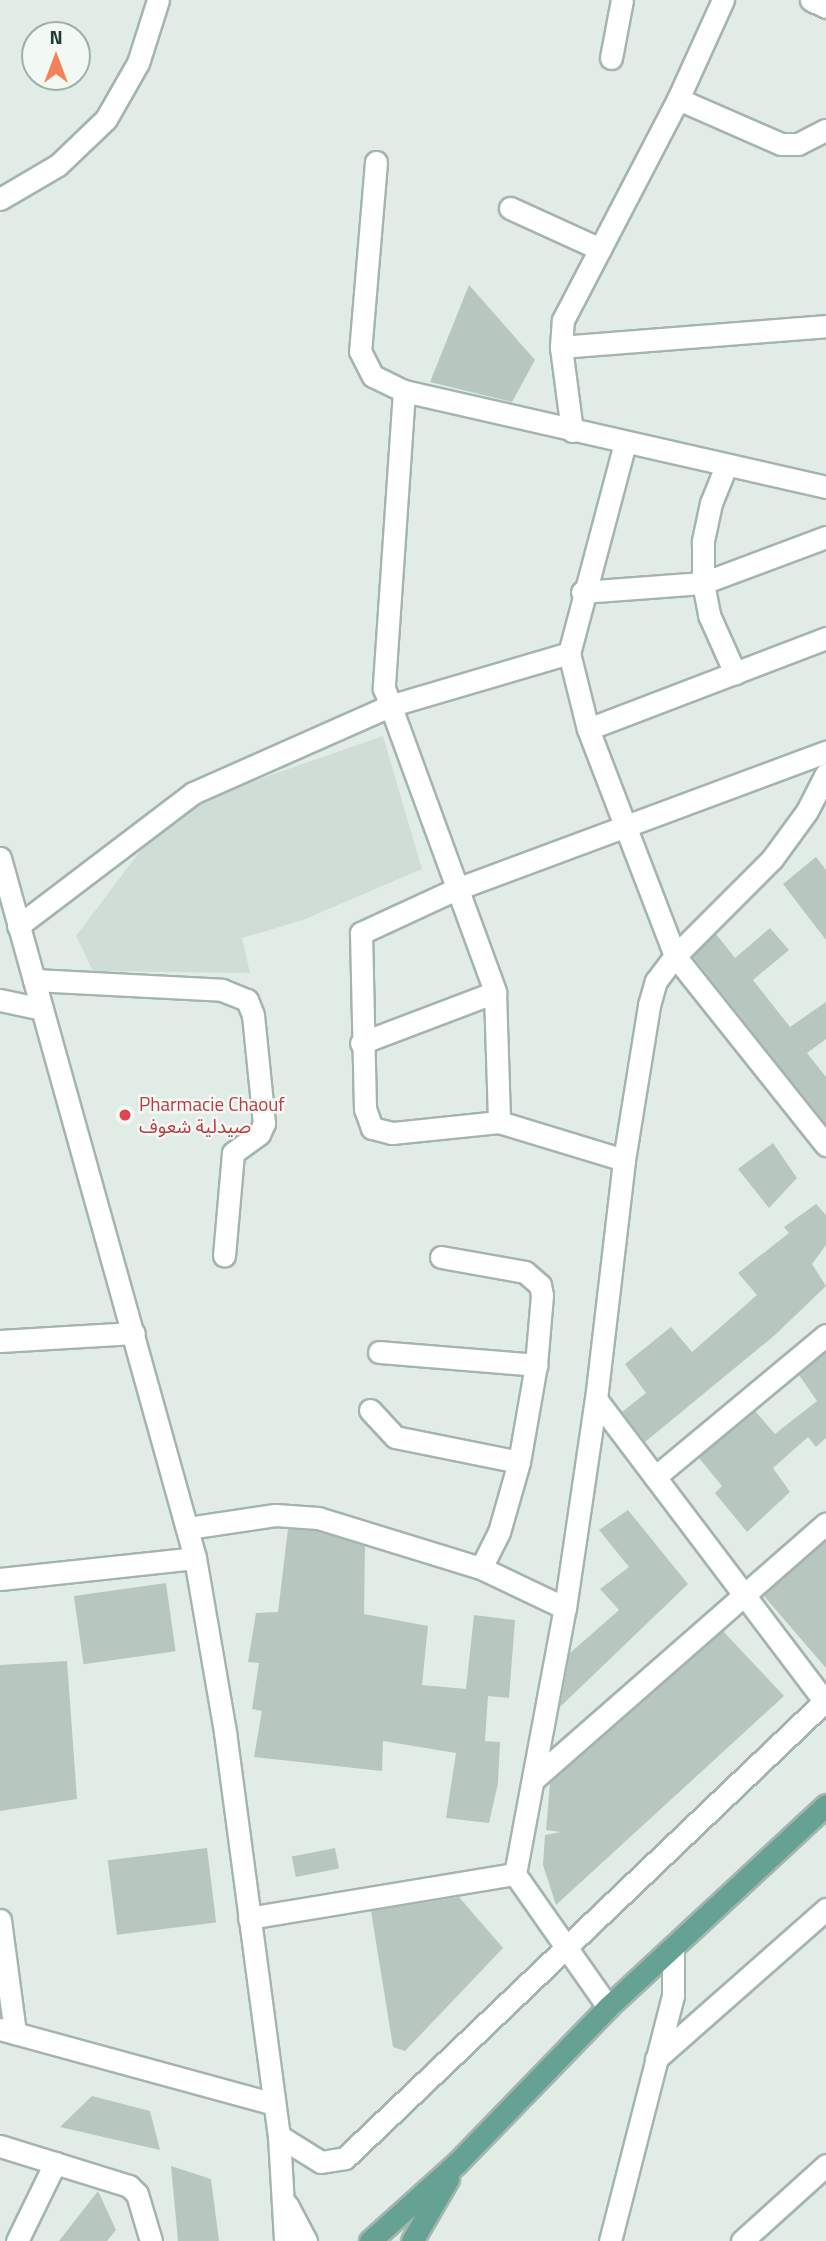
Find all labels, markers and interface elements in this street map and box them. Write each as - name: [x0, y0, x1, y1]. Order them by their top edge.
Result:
- north arrow: [21, 21, 91, 91]
- text: N: [49, 22, 63, 51]
- place label: Pharmacie Chaouf صيدلية شعوف: [139, 1093, 285, 1137]
- marker: Pharmacie Chaouf صيدلية شعوف: [117, 1107, 133, 1123]

